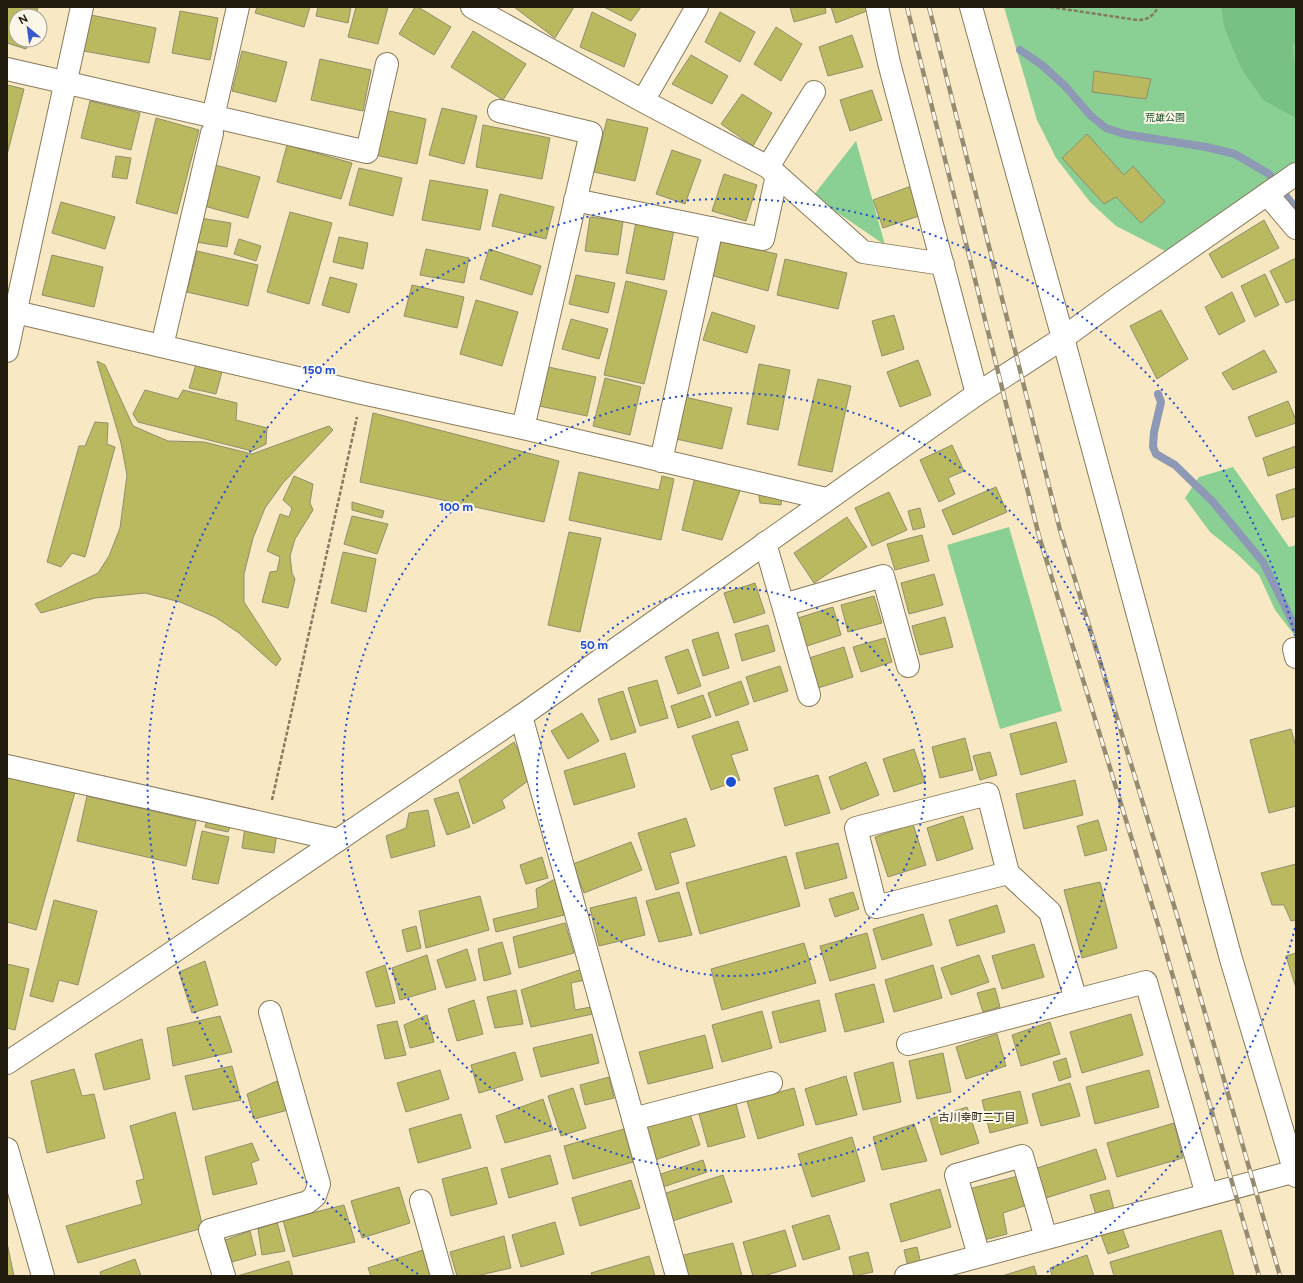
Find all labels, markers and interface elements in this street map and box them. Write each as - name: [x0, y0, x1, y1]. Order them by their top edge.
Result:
- north arrow: [8, 8, 48, 48]
- text: N: [17, 12, 30, 27]
- park label: 荒雄公園: [1145, 111, 1185, 124]
- text: 150 m: [302, 363, 336, 377]
- text: 100 m: [439, 500, 473, 514]
- text: 50 m: [580, 638, 608, 652]
- centre of rings: [724, 775, 738, 789]
- district label: 古川幸町二丁目: [939, 1111, 1016, 1124]

